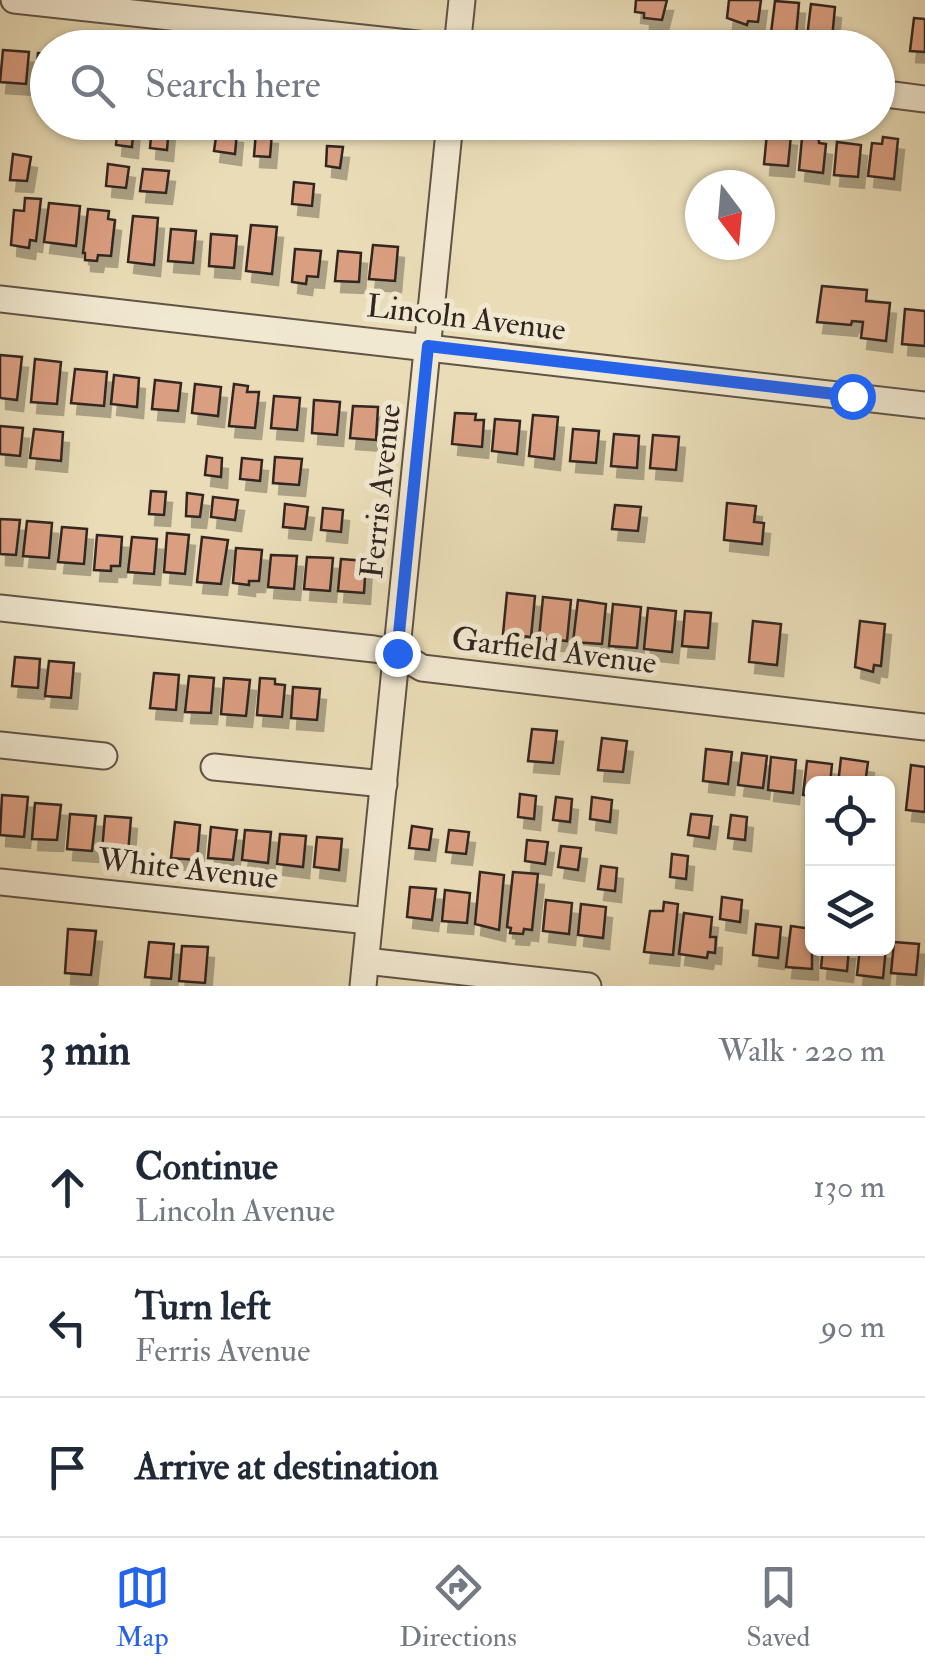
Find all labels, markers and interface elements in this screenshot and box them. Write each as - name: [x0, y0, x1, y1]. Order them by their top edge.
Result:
- search box: [30, 30, 895, 140]
- icon: search: [65, 58, 120, 113]
- text: Search here: [145, 61, 321, 109]
- north arrow: [685, 170, 775, 260]
- street label: Lincoln Avenue: [364, 286, 568, 350]
- route start: [830, 374, 876, 420]
- street label: Ferris Avenue: [352, 402, 410, 580]
- street label: Garfield Avenue: [449, 619, 659, 683]
- route end: [375, 631, 421, 677]
- map controls: [805, 776, 895, 956]
- button: locate: [805, 776, 895, 866]
- street label: White Avenue: [95, 840, 280, 898]
- button: layers: [805, 866, 895, 956]
- text: 3 min: [40, 1025, 130, 1077]
- text: Walk · 220 m: [718, 1031, 885, 1071]
- text: Continue: [135, 1143, 278, 1191]
- icon: ahead: [40, 1160, 95, 1215]
- text: 130 m: [813, 1167, 885, 1207]
- text: Lincoln Avenue: [135, 1191, 335, 1231]
- text: Turn left: [135, 1283, 271, 1331]
- icon: left: [40, 1300, 95, 1355]
- text: 90 m: [821, 1307, 885, 1347]
- text: Ferris Avenue: [135, 1331, 310, 1371]
- icon: arrive: [40, 1440, 95, 1495]
- text: Arrive at destination: [135, 1443, 439, 1491]
- tab: Map: [115, 1560, 170, 1655]
- tab: Directions: [399, 1560, 517, 1655]
- tab: Saved: [746, 1560, 810, 1655]

